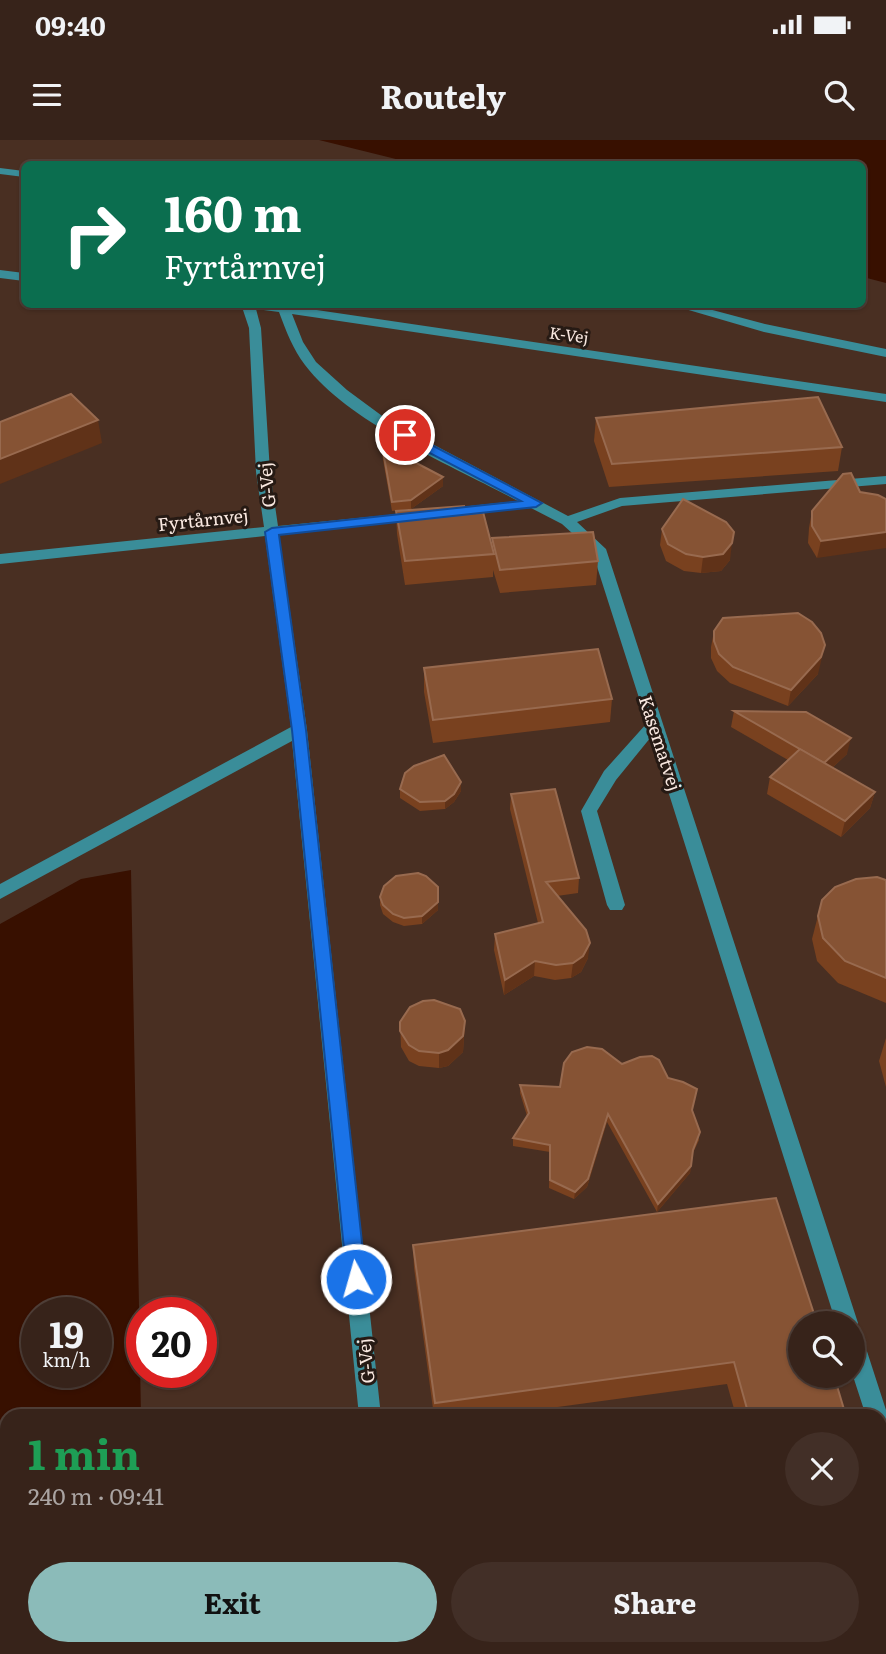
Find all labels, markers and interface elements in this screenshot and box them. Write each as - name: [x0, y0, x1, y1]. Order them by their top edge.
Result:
- text: 09:40: [35, 5, 106, 44]
- text: Routely: [380, 71, 506, 119]
- icon: menu: [28, 76, 66, 114]
- icon: search: [820, 76, 858, 114]
- text: 160 m: [164, 174, 302, 247]
- icon: right: [49, 189, 140, 280]
- text: Fyrtårnvej: [164, 241, 326, 289]
- street label: K-Vej: [548, 319, 590, 349]
- pin: [375, 405, 435, 465]
- icon: arrive: [386, 416, 424, 454]
- street label: G-Vej: [250, 461, 282, 509]
- street label: Fyrtårnvej: [156, 501, 250, 537]
- street label: Kasematvej: [633, 692, 689, 794]
- position arrow: [319, 1242, 393, 1316]
- speed limit sign: 20: [126, 1297, 217, 1388]
- text: 19: [49, 1307, 84, 1359]
- map controls: [788, 1311, 865, 1388]
- button: search: [788, 1311, 865, 1388]
- street label: G-Vej: [349, 1337, 381, 1385]
- text: km/h: [43, 1346, 90, 1373]
- text: 1 min: [28, 1421, 140, 1483]
- button: close: [785, 1432, 859, 1506]
- text: 240 m · 09:41: [28, 1478, 164, 1512]
- button: Exit: [28, 1562, 437, 1642]
- button: Share: [451, 1562, 859, 1642]

